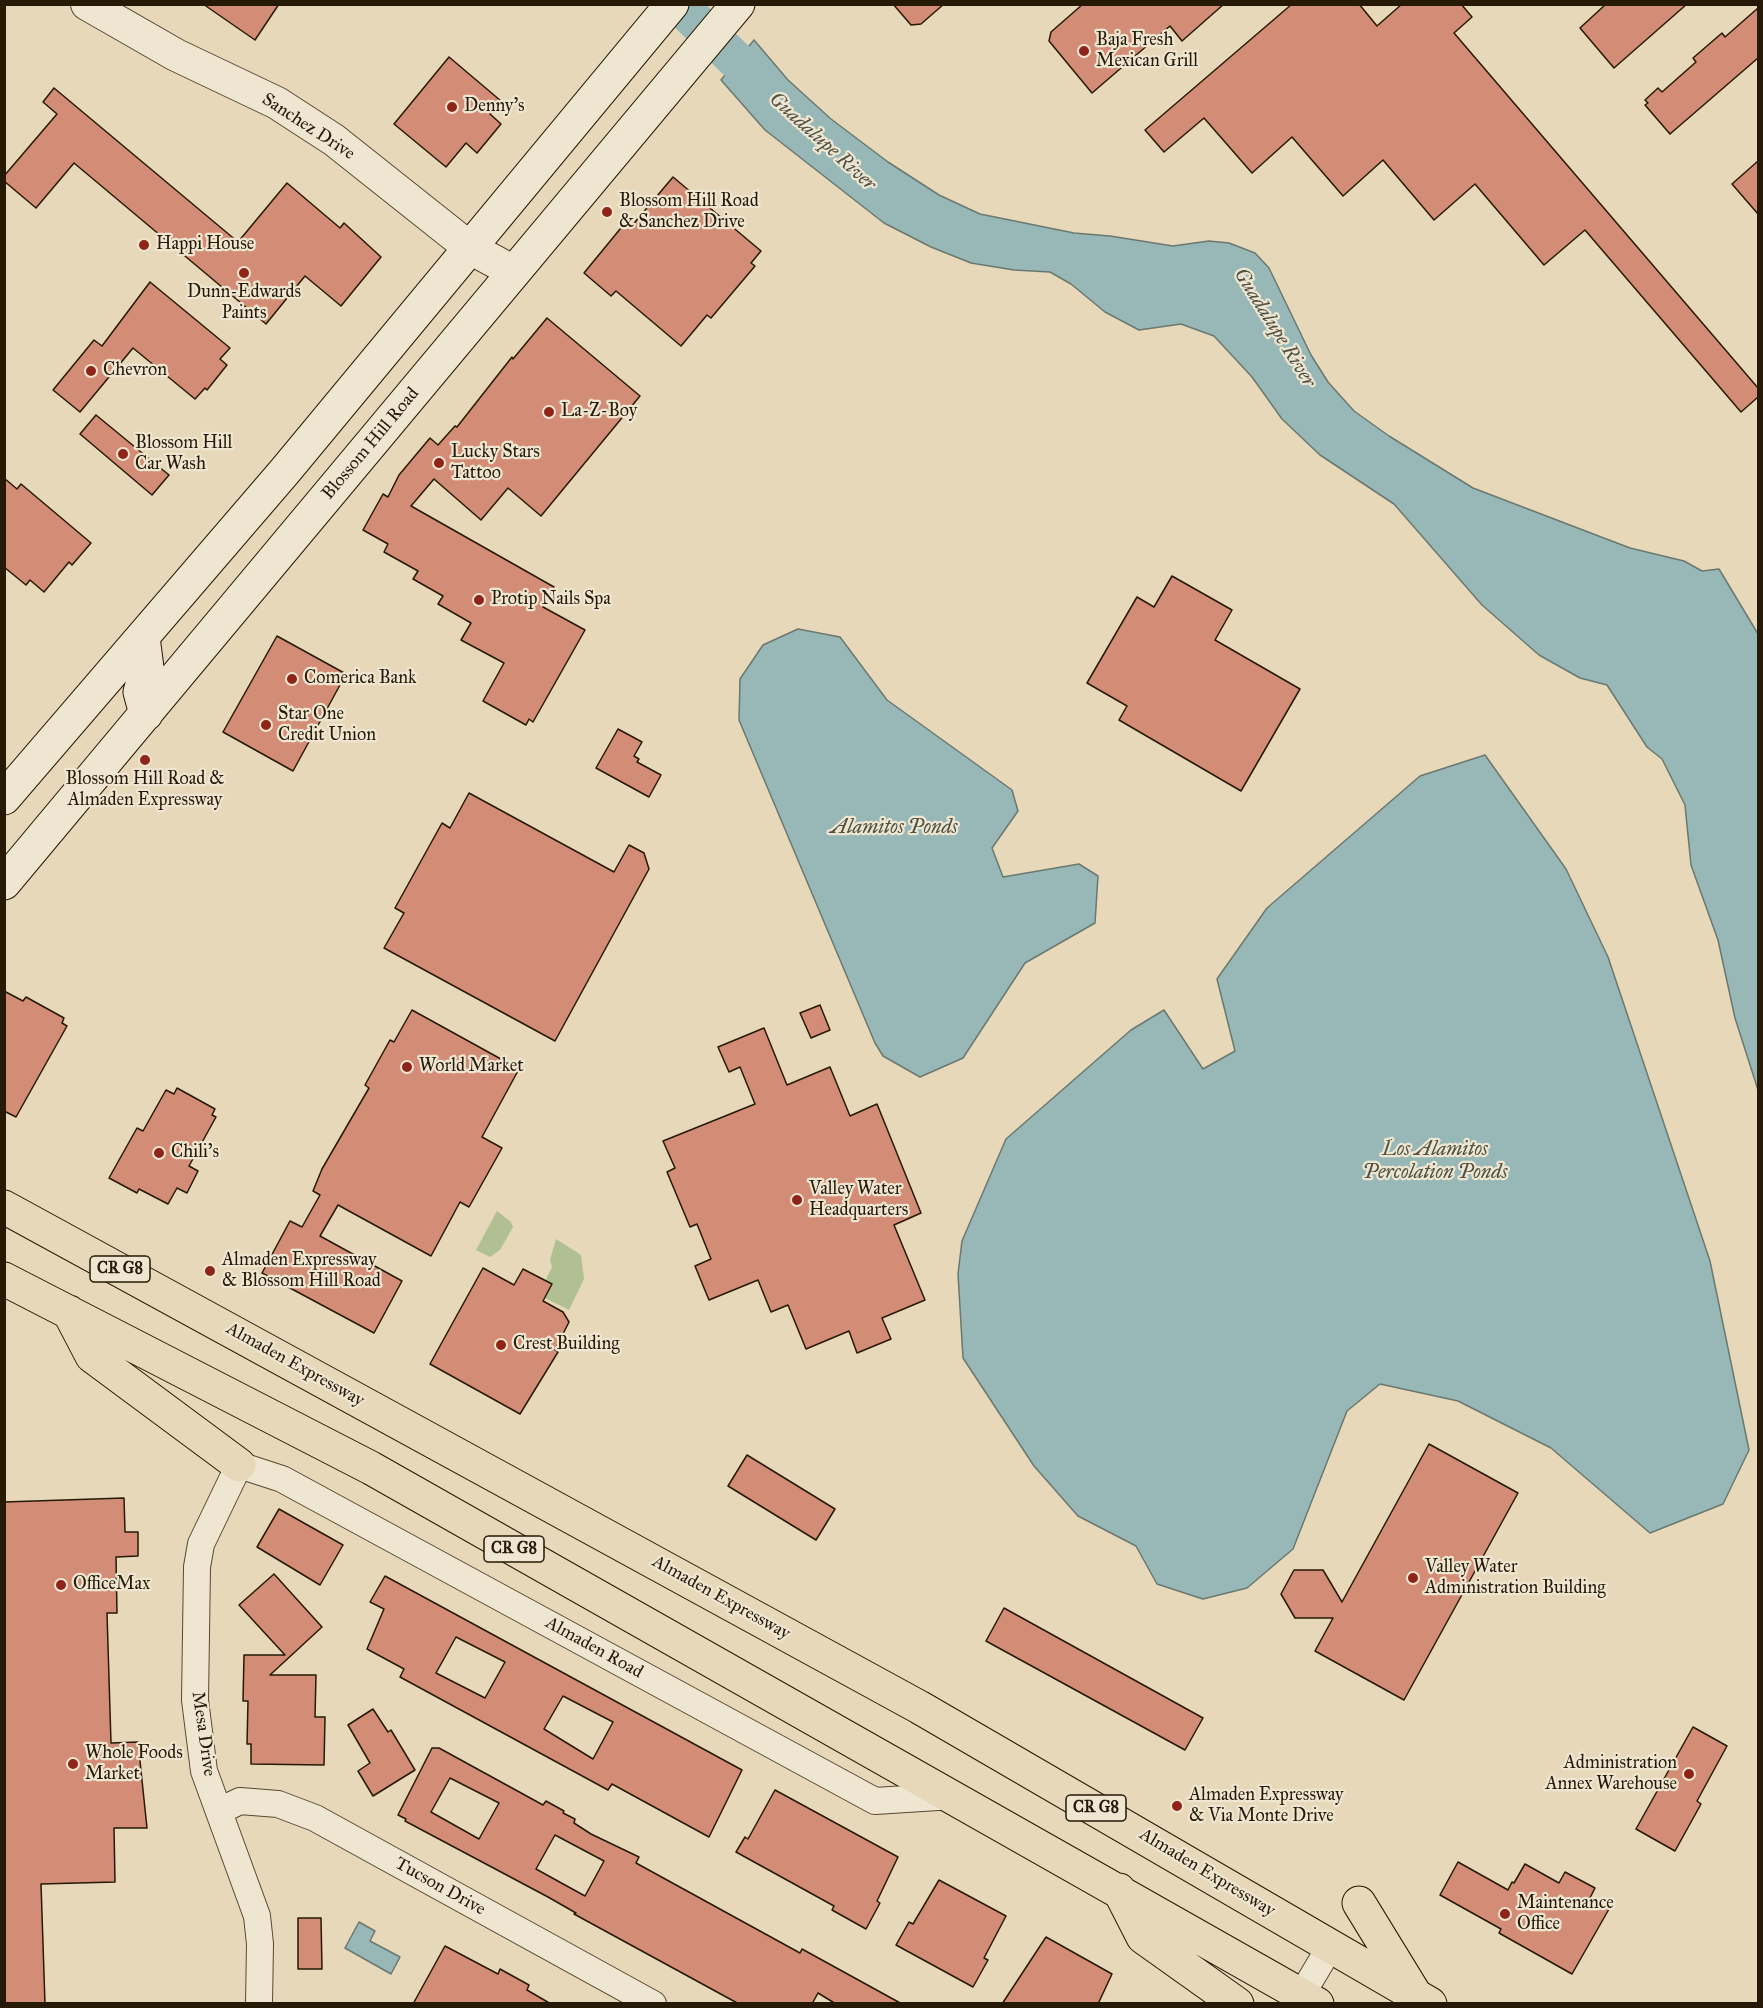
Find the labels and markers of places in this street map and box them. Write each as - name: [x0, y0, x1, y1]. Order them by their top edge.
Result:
- place label: Baja Fresh Mexican Grill: [1096, 30, 1198, 72]
- marker: Baja Fresh Mexican Grill: [1077, 44, 1091, 58]
- place label: Denny's: [464, 96, 525, 118]
- marker: Denny's: [445, 100, 459, 114]
- place label: Blossom Hill Road & Sanchez Drive: [619, 191, 759, 234]
- marker: Blossom Hill Road & Sanchez Drive: [600, 205, 614, 219]
- place label: Happi House: [156, 234, 254, 256]
- marker: Happi House: [137, 238, 151, 252]
- marker: Dunn-Edwards Paints: [237, 266, 251, 280]
- place label: Dunn-Edwards Paints: [187, 282, 301, 324]
- place label: Chevron: [103, 360, 167, 382]
- marker: Chevron: [84, 364, 98, 378]
- place label: La-Z-Boy: [561, 401, 637, 423]
- marker: La-Z-Boy: [542, 405, 556, 419]
- place label: Blossom Hill Car Wash: [135, 433, 232, 476]
- place label: Lucky Stars Tattoo: [451, 442, 540, 484]
- marker: Blossom Hill Car Wash: [116, 447, 130, 461]
- marker: Lucky Stars Tattoo: [432, 456, 446, 470]
- place label: Protip Nails Spa: [491, 589, 611, 611]
- marker: Protip Nails Spa: [472, 593, 486, 607]
- place label: Comerica Bank: [304, 668, 416, 690]
- marker: Comerica Bank: [285, 672, 299, 686]
- place label: Star One Credit Union: [278, 704, 376, 746]
- marker: Star One Credit Union: [259, 718, 273, 732]
- marker: Blossom Hill Road & Almaden Expressway: [138, 753, 152, 767]
- place label: Blossom Hill Road & Almaden Expressway: [66, 769, 224, 812]
- place label: World Market: [419, 1056, 524, 1078]
- marker: World Market: [400, 1060, 414, 1074]
- place label: Chili's: [171, 1142, 219, 1164]
- marker: Chili's: [152, 1146, 166, 1160]
- place label: Valley Water Headquarters: [809, 1179, 908, 1222]
- marker: Valley Water Headquarters: [790, 1193, 804, 1207]
- place label: Almaden Expressway & Blossom Hill Road: [222, 1250, 381, 1292]
- marker: Almaden Expressway & Blossom Hill Road: [203, 1264, 217, 1278]
- place label: Crest Building: [513, 1334, 620, 1356]
- marker: Crest Building: [494, 1338, 508, 1352]
- place label: Valley Water Administration Building: [1425, 1557, 1606, 1600]
- marker: Valley Water Administration Building: [1406, 1571, 1420, 1585]
- place label: OfficeMax: [73, 1574, 150, 1596]
- marker: OfficeMax: [54, 1578, 68, 1592]
- place label: Whole Foods Market: [85, 1743, 183, 1786]
- place label: Administration Annex Warehouse: [1545, 1753, 1677, 1796]
- marker: Whole Foods Market: [66, 1757, 80, 1771]
- marker: Administration Annex Warehouse: [1682, 1767, 1696, 1781]
- place label: Almaden Expressway & Via Monte Drive: [1189, 1785, 1343, 1828]
- marker: Almaden Expressway & Via Monte Drive: [1170, 1799, 1184, 1813]
- place label: Maintenance Office: [1517, 1893, 1614, 1936]
- marker: Maintenance Office: [1498, 1907, 1512, 1921]

